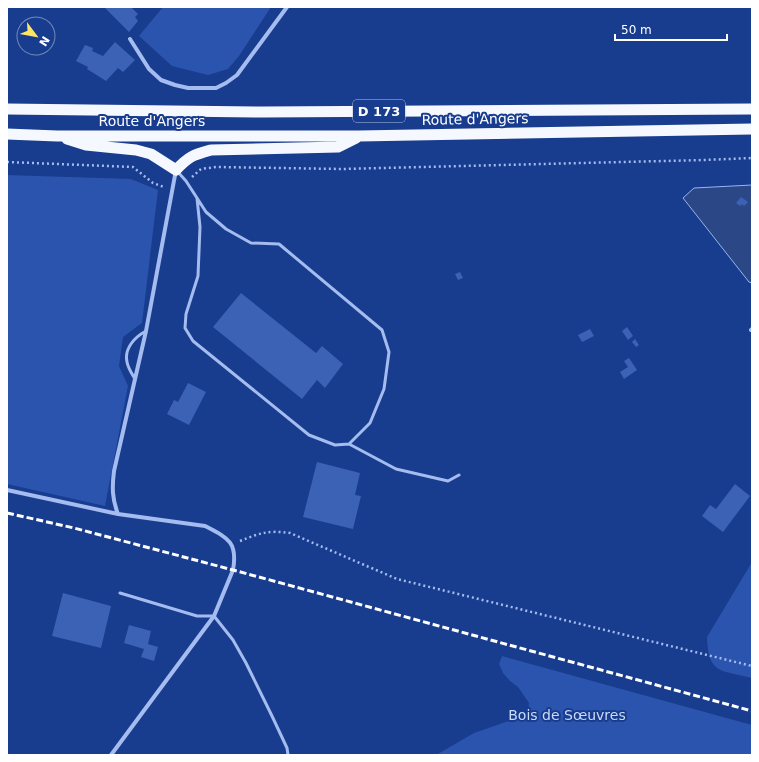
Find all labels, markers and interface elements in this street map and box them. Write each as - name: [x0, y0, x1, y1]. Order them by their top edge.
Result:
- north arrow: [16, 16, 56, 56]
- scale bar: [615, 16, 727, 42]
- text: 50 m: [621, 23, 652, 37]
- text: N: [36, 34, 52, 48]
- road number: D 173: [353, 100, 405, 122]
- street label: Route d'Angers: [421, 110, 529, 128]
- street label: Route d'Angers: [99, 113, 205, 129]
- park label: Bois de Sœuvres: [508, 707, 626, 723]

